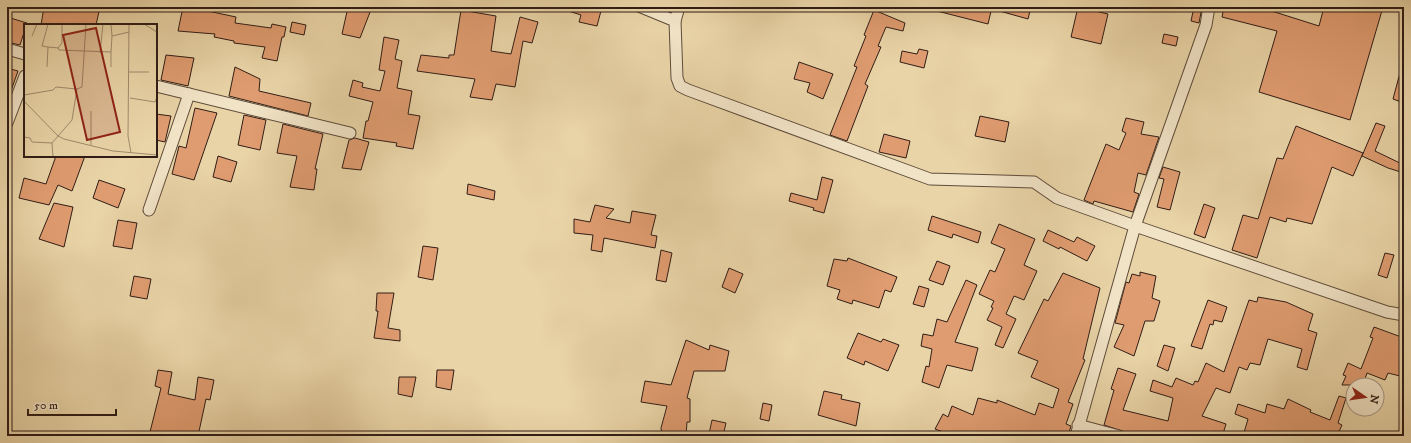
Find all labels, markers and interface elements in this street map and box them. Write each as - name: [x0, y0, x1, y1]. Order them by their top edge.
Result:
- inset map: [24, 24, 157, 157]
- north arrow: [1345, 377, 1385, 417]
- scale bar: [28, 391, 116, 417]
- text: N: [1366, 393, 1382, 405]
- text: 50 m: [34, 398, 58, 413]

